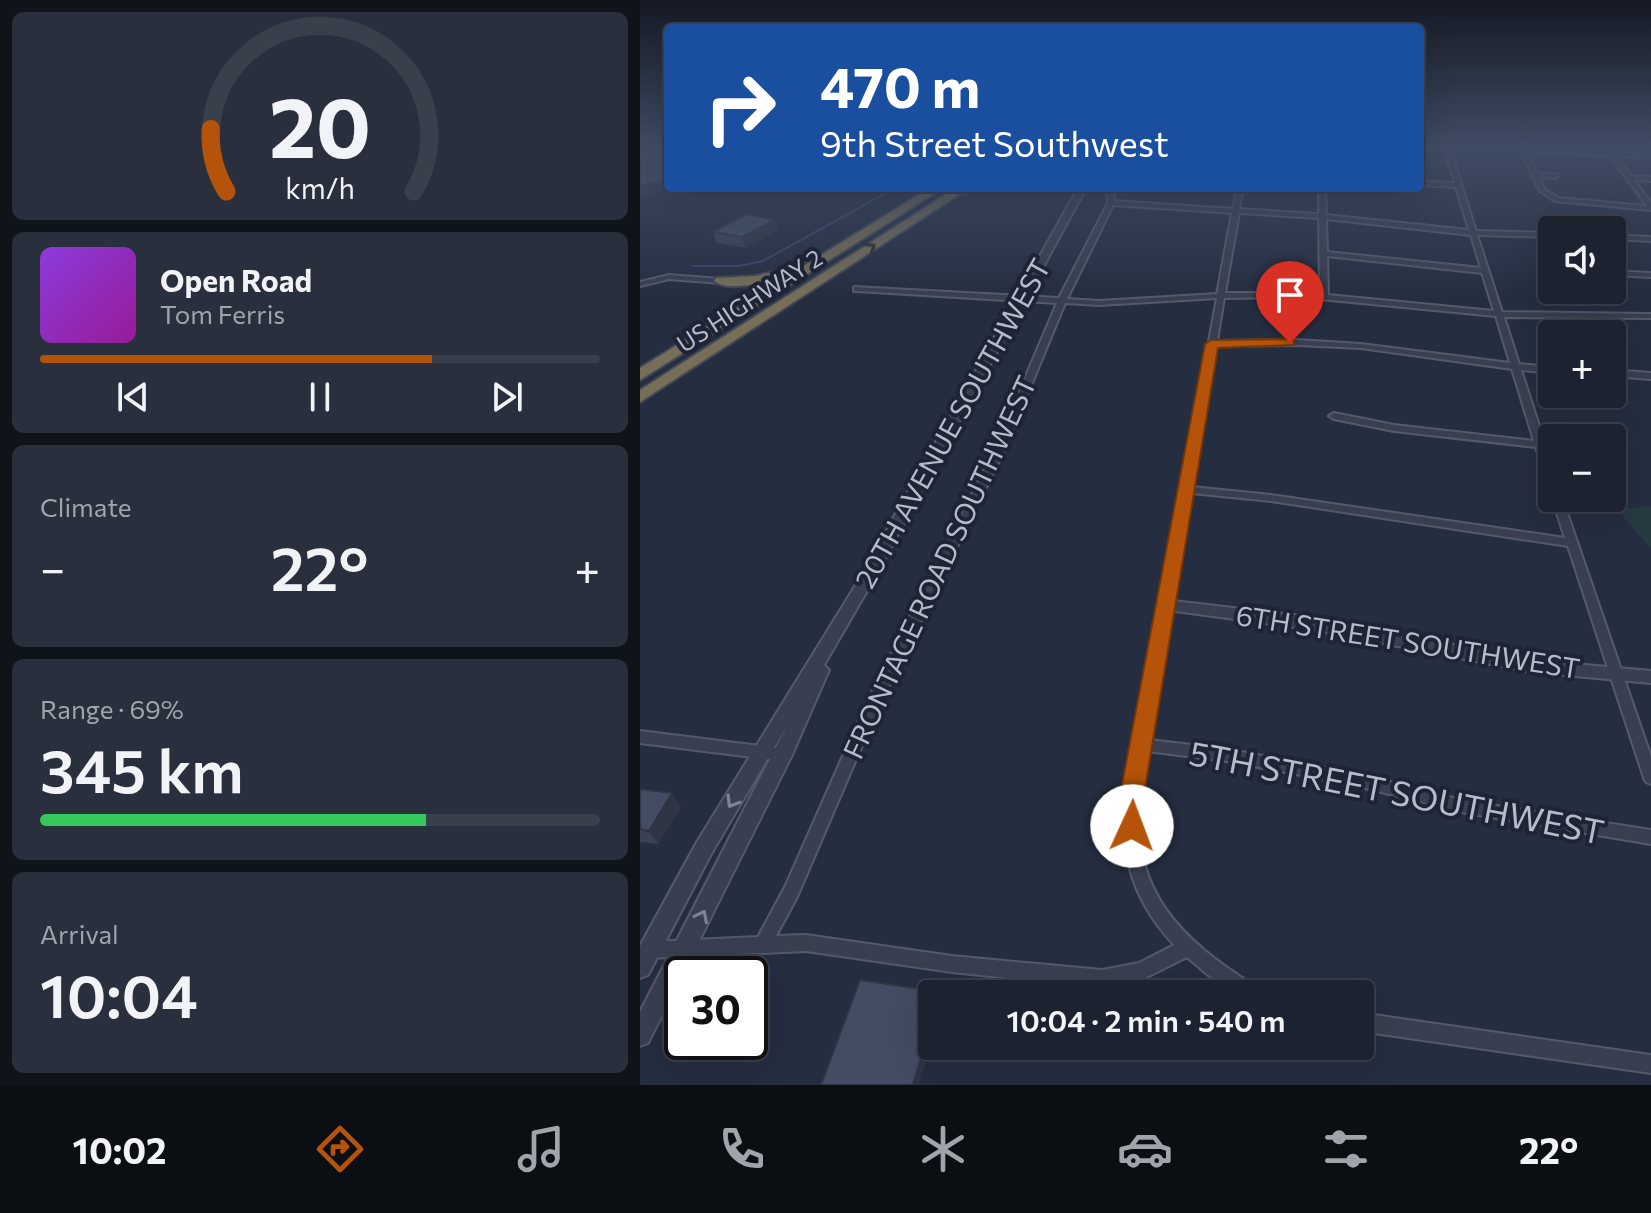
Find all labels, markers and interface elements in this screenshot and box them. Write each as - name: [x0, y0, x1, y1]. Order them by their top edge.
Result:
- text: 470 m: [820, 51, 980, 120]
- icon: right: [688, 56, 792, 160]
- text: 20: [269, 73, 371, 175]
- text: 9th Street Southwest: [820, 120, 1169, 164]
- text: km/h: [285, 170, 355, 205]
- map controls: [1538, 216, 1626, 512]
- button: sound: [1538, 216, 1626, 304]
- street label: US HIGHWAY 2: [671, 242, 827, 358]
- one-way arrow: [861, 243, 876, 258]
- street label: 20TH AVENUE SOUTHWEST: [847, 252, 1057, 594]
- text: Open Road: [160, 261, 312, 298]
- pin: [1256, 261, 1324, 343]
- icon: arrive: [1268, 273, 1312, 317]
- text: Tom Ferris: [160, 298, 285, 329]
- button: +: [1538, 320, 1626, 408]
- street label: FRONTAGE ROAD SOUTHWEST: [835, 370, 1043, 764]
- icon: previous: [111, 375, 155, 419]
- icon: pause: [298, 375, 342, 419]
- icon: next: [485, 375, 529, 419]
- button: −: [1538, 424, 1626, 512]
- text: Climate: [40, 491, 132, 522]
- text: 22°: [271, 530, 368, 603]
- text: −: [40, 540, 65, 594]
- text: +: [574, 540, 600, 594]
- street label: 6TH STREET SOUTHWEST: [1234, 597, 1582, 685]
- text: Range · 69%: [40, 693, 184, 724]
- street label: 5TH STREET SOUTHWEST: [1186, 730, 1608, 852]
- text: 345 km: [40, 732, 244, 805]
- position arrow: [1090, 784, 1174, 868]
- one-way arrow: [726, 793, 741, 808]
- one-way arrow: [692, 909, 707, 924]
- text: Arrival: [40, 918, 119, 949]
- speed limit sign: 30: [664, 956, 768, 1060]
- text: 10:04: [40, 957, 198, 1030]
- text: 10:04 · 2 min · 540 m: [1007, 1001, 1285, 1038]
- icon: directions: [312, 1121, 368, 1177]
- icon: music: [513, 1121, 569, 1177]
- icon: phone: [714, 1121, 770, 1177]
- icon: climate: [915, 1121, 971, 1177]
- icon: car: [1117, 1121, 1173, 1177]
- icon: filters: [1318, 1121, 1374, 1177]
- text: 10:02: [73, 1127, 167, 1171]
- text: 22°: [1519, 1127, 1578, 1171]

